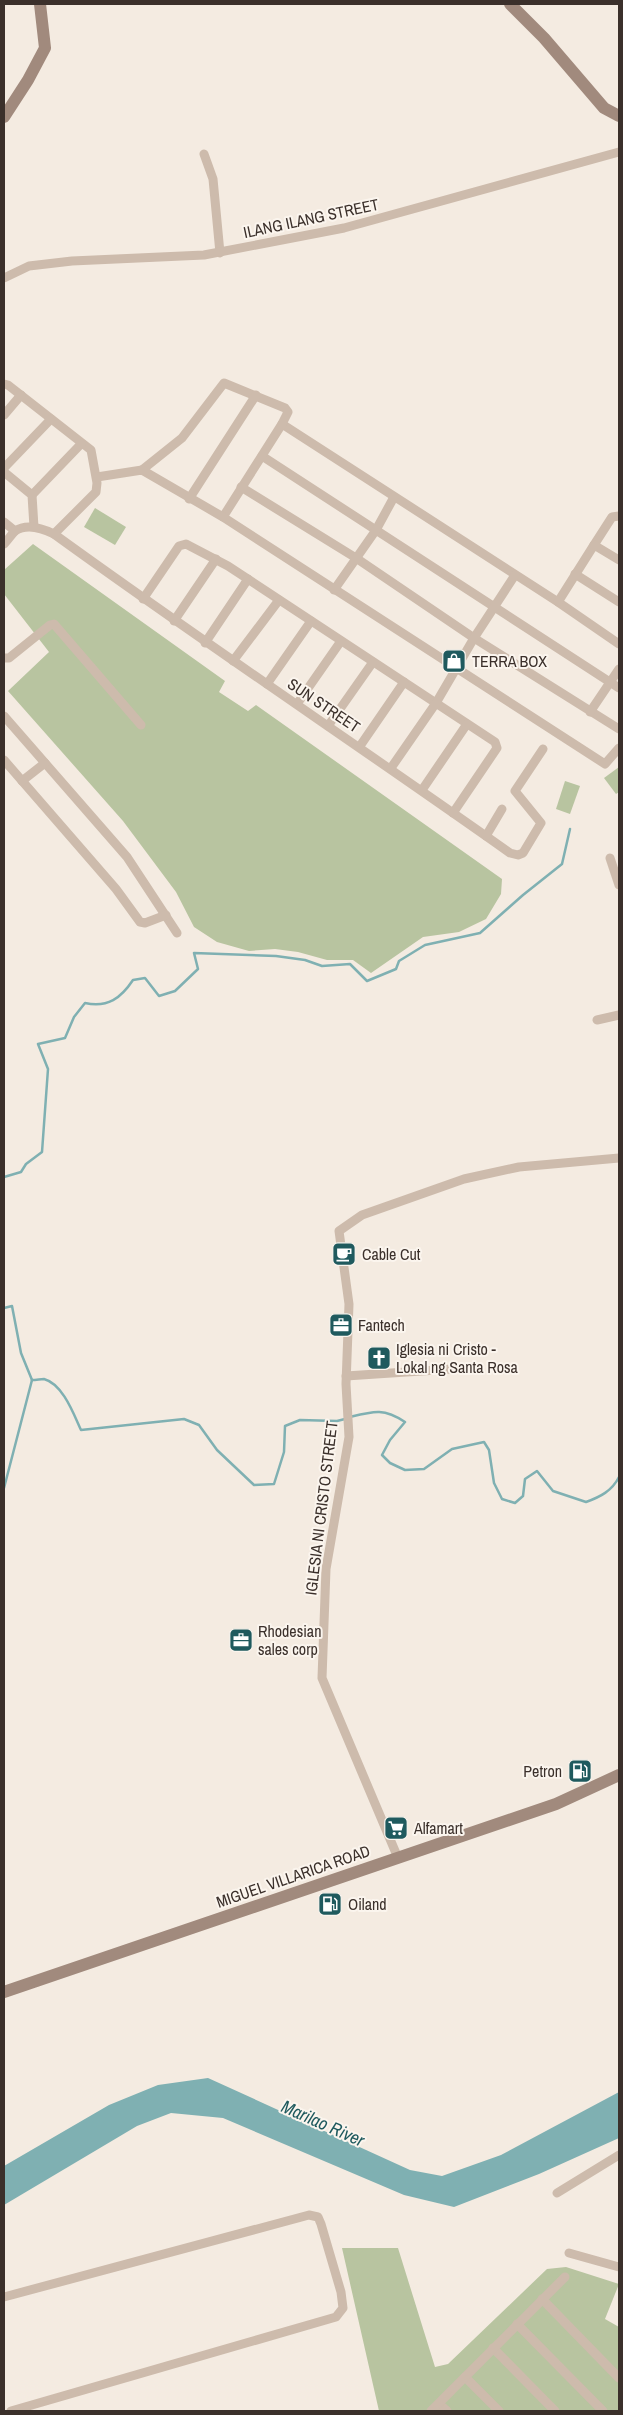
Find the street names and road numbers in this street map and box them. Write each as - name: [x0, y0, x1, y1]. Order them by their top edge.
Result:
- street label: ILANG ILANG STREET: [241, 193, 381, 243]
- street label: SUN STREET: [283, 673, 365, 737]
- street label: IGLESIA NI CRISTO STREET: [299, 1420, 343, 1596]
- street label: MIGUEL VILLARICA ROAD: [213, 1839, 373, 1913]

